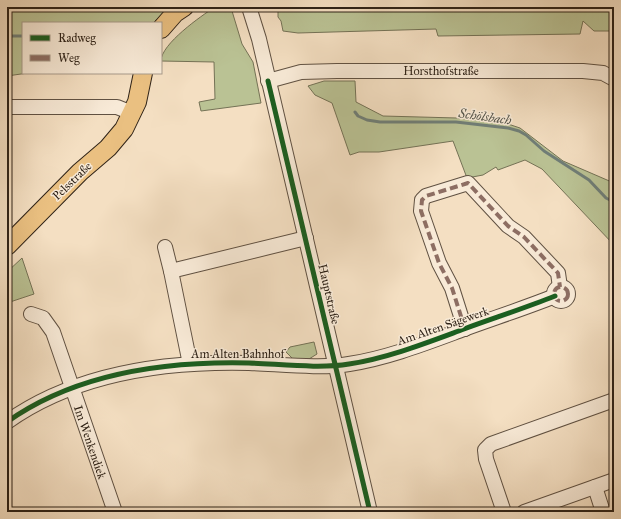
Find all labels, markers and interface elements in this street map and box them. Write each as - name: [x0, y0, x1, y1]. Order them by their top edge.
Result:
- legend: [22, 22, 162, 74]
- text: Radweg: [58, 31, 96, 46]
- text: Weg: [58, 51, 80, 66]
- street label: Horsthofstraße: [403, 64, 479, 78]
- water label: Schölsbach: [457, 105, 513, 129]
- street label: Pelsstraße: [50, 159, 94, 203]
- street label: Hauptstraße: [315, 262, 343, 326]
- street label: Am Alten Sägewerk: [395, 304, 491, 349]
- street label: Am Alten Bahnhof: [190, 347, 287, 361]
- street label: Im Wenkendiek: [71, 403, 109, 481]

